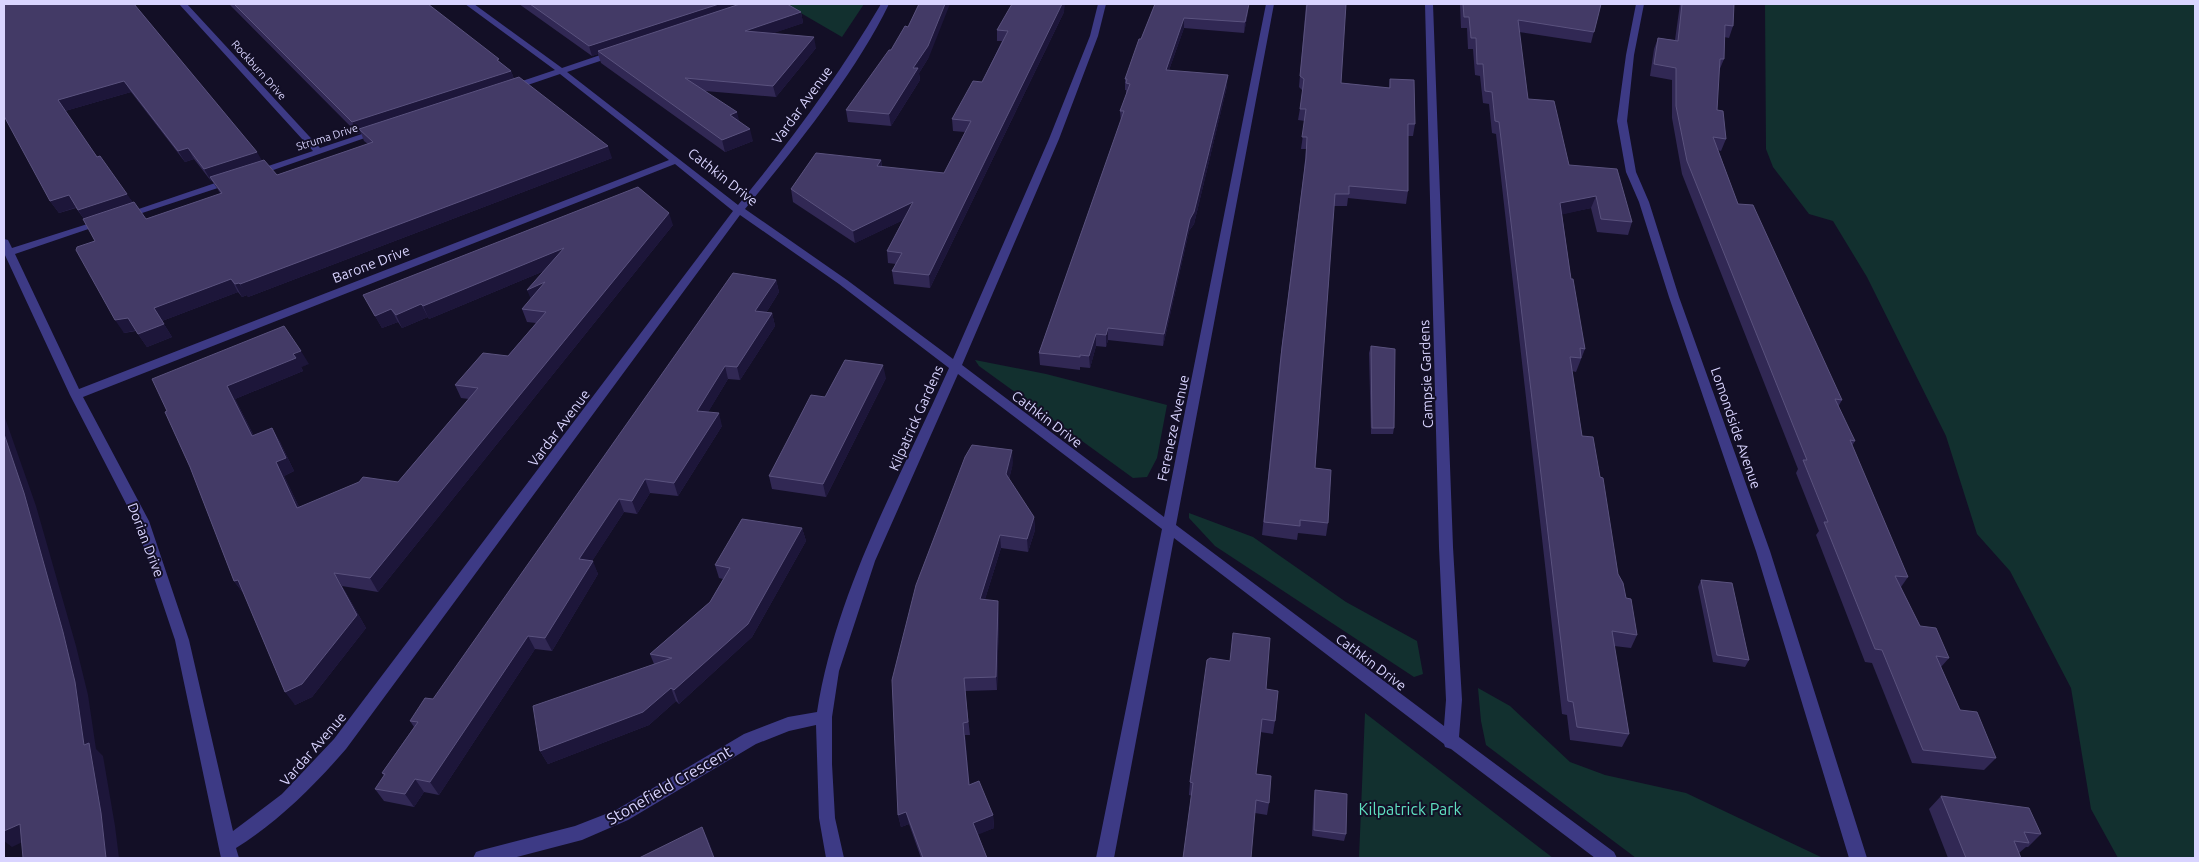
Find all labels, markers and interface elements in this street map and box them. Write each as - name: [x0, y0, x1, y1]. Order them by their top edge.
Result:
- street label: Rockburn Drive: [229, 38, 289, 102]
- street label: Vardar Avenue: [768, 63, 836, 147]
- street label: Struma Drive: [295, 121, 359, 153]
- street label: Cathkin Drive: [685, 145, 761, 209]
- street label: Barone Drive: [330, 242, 412, 286]
- street label: Campsie Gardens: [1416, 320, 1436, 428]
- street label: Kilpatrick Gardens: [886, 363, 946, 473]
- street label: Lomondside Avenue: [1708, 365, 1764, 491]
- street label: Fereneze Avenue: [1154, 373, 1192, 483]
- street label: Vardar Avenue: [525, 386, 593, 470]
- street label: Cathkin Drive: [1009, 387, 1085, 451]
- street label: Dorian Drive: [125, 501, 167, 579]
- street label: Cathkin Drive: [1333, 630, 1409, 694]
- street label: Vardar Avenue: [277, 709, 349, 789]
- street label: Stonefield Crescent: [603, 742, 735, 828]
- park label: Kilpatrick Park: [1359, 800, 1461, 818]

